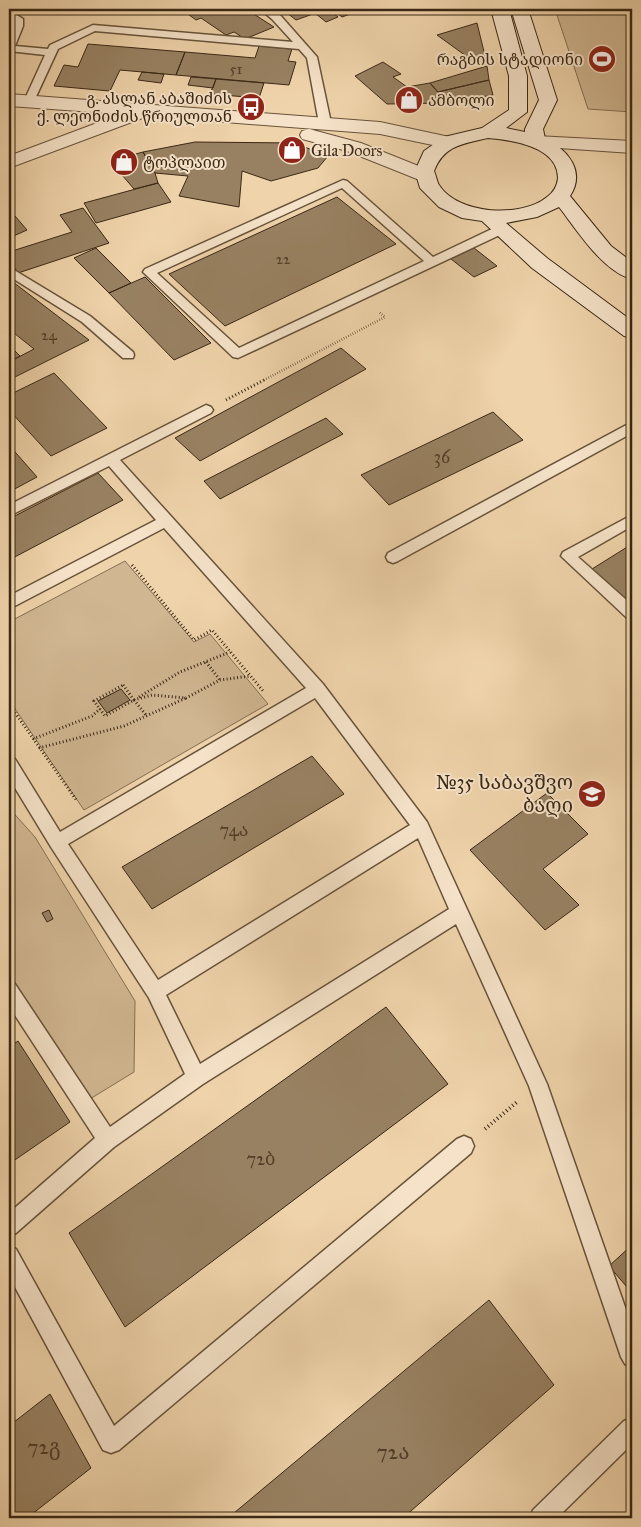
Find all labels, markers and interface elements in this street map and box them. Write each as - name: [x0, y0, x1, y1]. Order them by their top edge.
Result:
- sports icon: რაგბის სტადიონი: [587, 44, 617, 74]
- place label: რაგბის სტადიონი: [437, 50, 583, 69]
- house number: 51: [230, 60, 243, 78]
- shop icon: ამბოლი: [394, 85, 424, 115]
- place label: გ. ასლან აბაშიძის ქ. ლეონიძის წრიულთან: [37, 89, 232, 126]
- place label: ამბოლი: [428, 91, 495, 110]
- bus stop icon: გ. ასლან აბაშიძის ქ. ლეონიძის წრიულთან: [236, 92, 266, 122]
- shop icon: Gila Doors: [277, 135, 307, 165]
- place label: Gila Doors: [311, 141, 383, 160]
- shop icon: ტოპლაით: [109, 147, 139, 177]
- place label: ტოპლაით: [143, 153, 225, 172]
- house number: 22: [276, 250, 291, 268]
- house number: 24: [41, 326, 58, 344]
- house number: 36: [434, 446, 451, 468]
- place label: №35 საბავშვო ბაღი: [436, 770, 573, 817]
- school or university icon: №35 საბავშვო ბაღი: [577, 779, 607, 809]
- house number: 74ა: [220, 819, 248, 841]
- house number: 72ბ: [247, 1148, 275, 1170]
- house number: 72გ: [27, 1434, 61, 1460]
- house number: 72ა: [377, 1439, 409, 1465]

